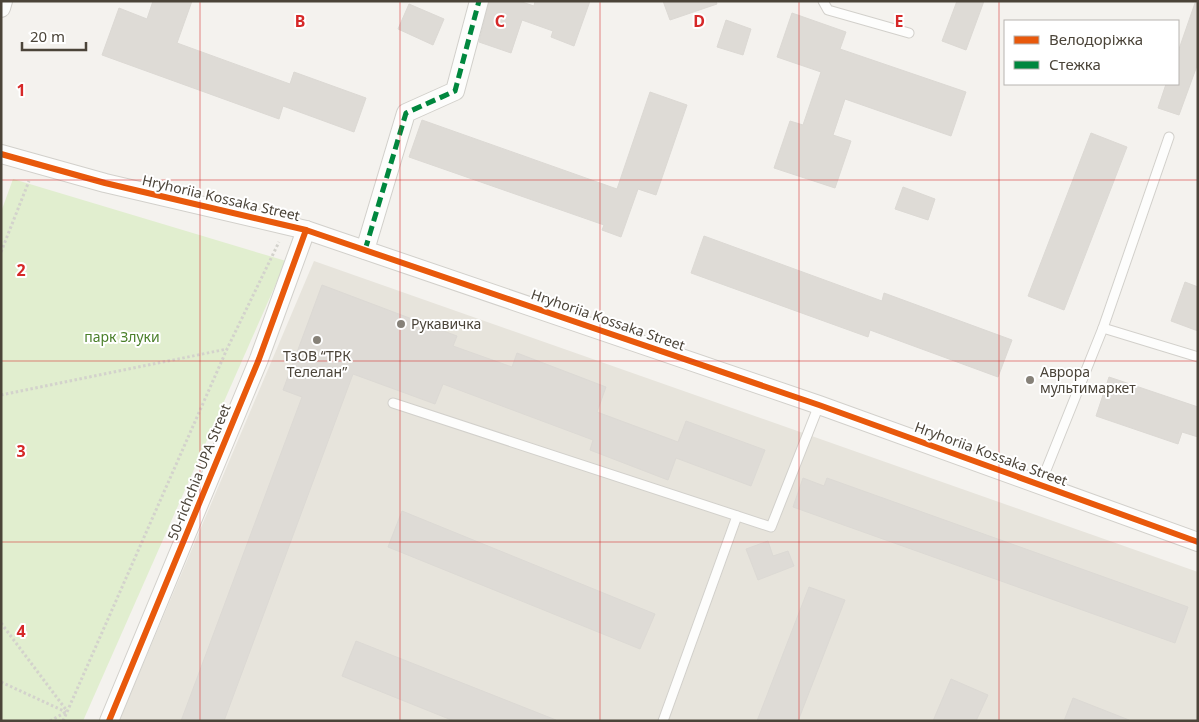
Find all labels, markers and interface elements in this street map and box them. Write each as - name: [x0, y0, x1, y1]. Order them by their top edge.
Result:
- text: B: [295, 10, 305, 32]
- text: C: [495, 10, 505, 32]
- text: D: [693, 10, 705, 32]
- text: E: [895, 10, 904, 32]
- scale bar: [22, 20, 86, 52]
- legend: [1004, 20, 1179, 85]
- text: 20 m: [30, 26, 65, 46]
- text: Велодоріжка: [1049, 29, 1143, 49]
- text: Стежка: [1049, 54, 1101, 74]
- text: 1: [16, 79, 26, 101]
- street label: Hryhoriia Kossaka Street: [140, 170, 302, 225]
- text: 2: [16, 259, 26, 281]
- street label: Hryhoriia Kossaka Street: [529, 284, 688, 355]
- place label: Рукавичка: [411, 314, 481, 333]
- marker: Рукавичка: [395, 318, 407, 330]
- park label: парк Злуки: [84, 327, 160, 346]
- marker: ТзОВ “ТРК Телелан”: [311, 334, 323, 346]
- place label: ТзОВ “ТРК Телелан”: [283, 346, 351, 381]
- place label: Аврора мультимаркет: [1040, 362, 1136, 397]
- marker: Аврора мультимаркет: [1024, 374, 1036, 386]
- street label: 50-richchia UPA Street: [162, 401, 235, 543]
- street label: Hryhoriia Kossaka Street: [912, 417, 1070, 490]
- text: 3: [16, 440, 26, 462]
- text: 4: [16, 620, 26, 642]

